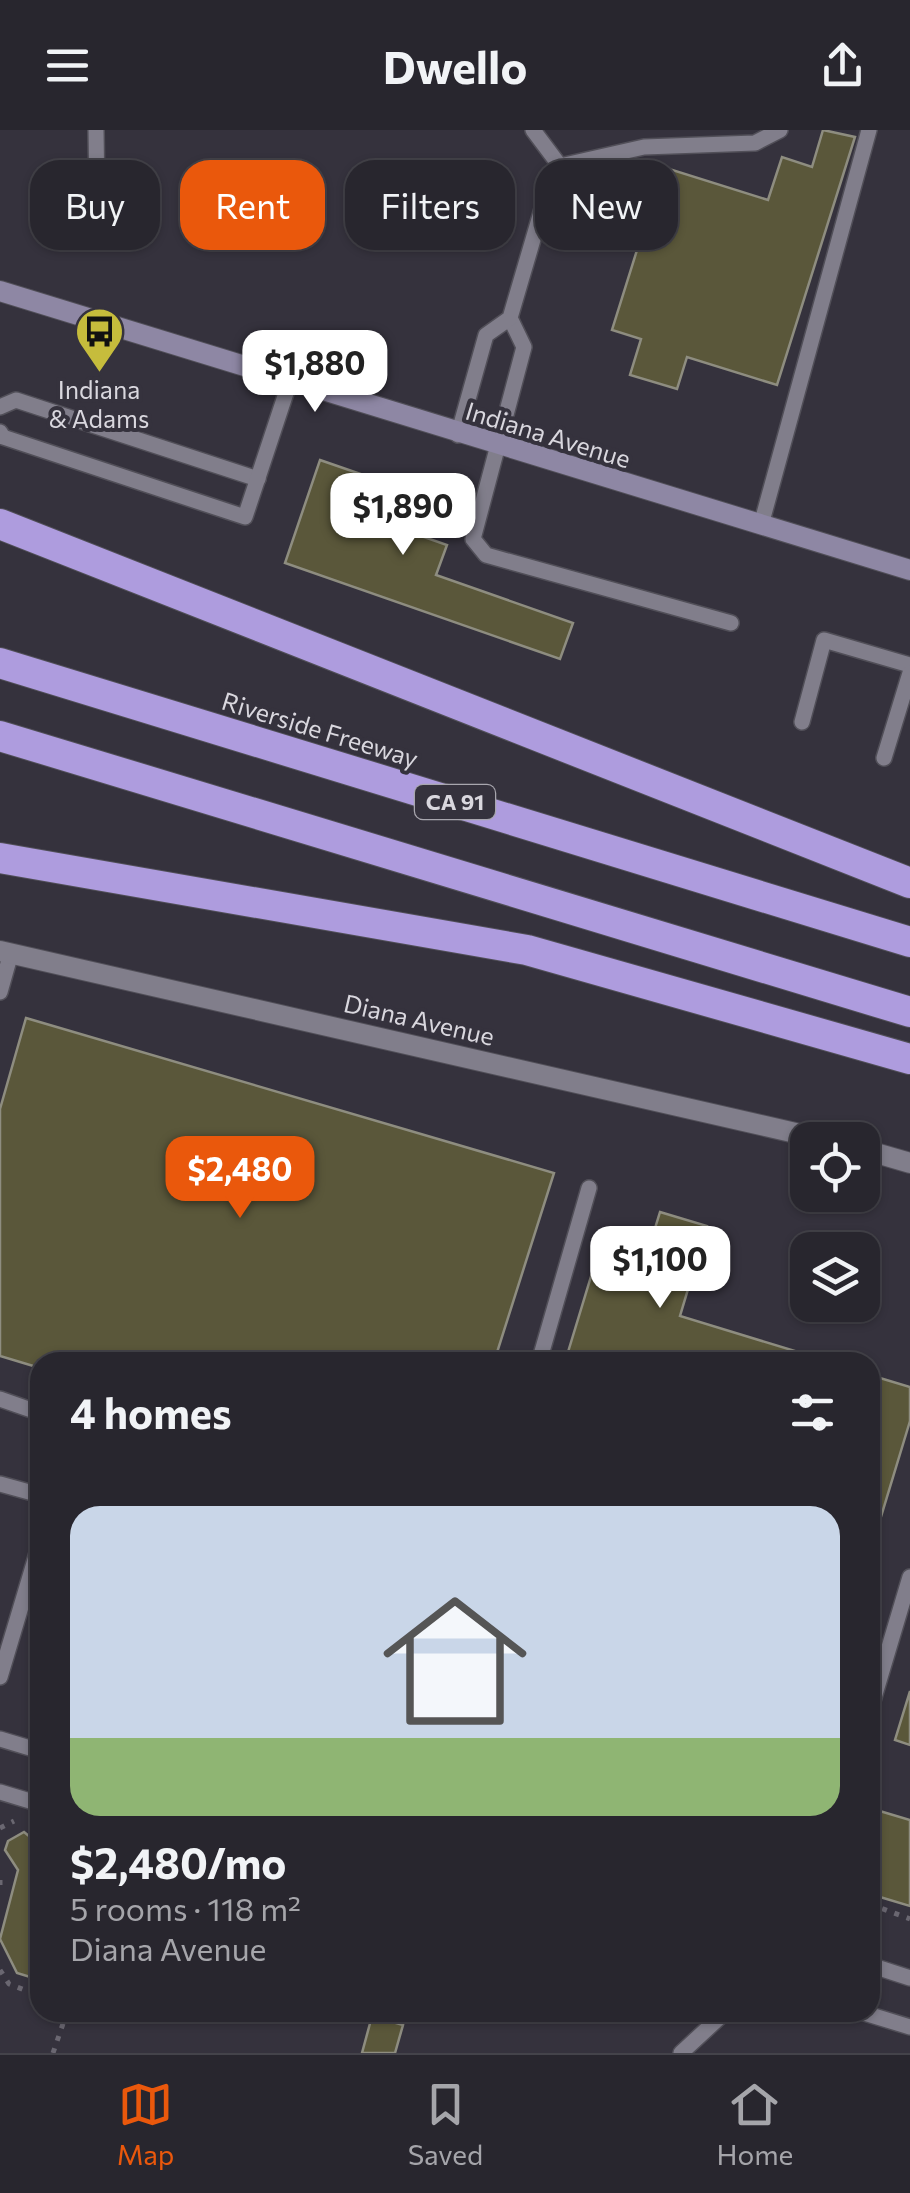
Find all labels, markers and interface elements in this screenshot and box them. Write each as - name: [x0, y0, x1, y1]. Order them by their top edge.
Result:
- icon: menu: [40, 38, 95, 93]
- text: Dwello: [383, 38, 527, 93]
- icon: share: [815, 38, 870, 93]
- chip: Buy: [30, 160, 160, 250]
- chip: Rent: [180, 160, 325, 250]
- chip: Filters: [345, 160, 515, 250]
- chip: New: [535, 160, 678, 250]
- bus stop icon: Indiana & Adams: [73, 306, 125, 374]
- pin: $1,880: [234, 330, 396, 415]
- text: $1,880: [264, 342, 366, 382]
- place label: Indiana & Adams: [49, 374, 149, 433]
- street label: Indiana Avenue: [462, 395, 634, 473]
- pin: $1,890: [322, 473, 484, 558]
- text: $1,890: [352, 485, 454, 525]
- street label: Riverside Freeway: [219, 685, 422, 773]
- road number: CA 91: [415, 785, 495, 819]
- street label: Diana Avenue: [341, 987, 497, 1051]
- map controls: [790, 1122, 880, 1322]
- button: locate: [790, 1122, 880, 1212]
- pin: $2,480: [159, 1136, 321, 1221]
- text: $2,480: [187, 1148, 293, 1188]
- pin: $1,100: [579, 1226, 741, 1311]
- button: layers: [790, 1232, 880, 1322]
- text: $1,100: [612, 1238, 708, 1278]
- icon: filters: [785, 1385, 840, 1440]
- text: 4 homes: [70, 1386, 232, 1438]
- icon: home: [365, 1571, 545, 1751]
- text: $2,480/mo: [70, 1836, 286, 1888]
- text: 5 rooms · 118 m²: [70, 1888, 301, 1928]
- text: Diana Avenue: [70, 1928, 266, 1968]
- tab: Map: [117, 2077, 174, 2171]
- tab: Saved: [408, 2077, 483, 2171]
- tab: Home: [716, 2077, 793, 2171]

